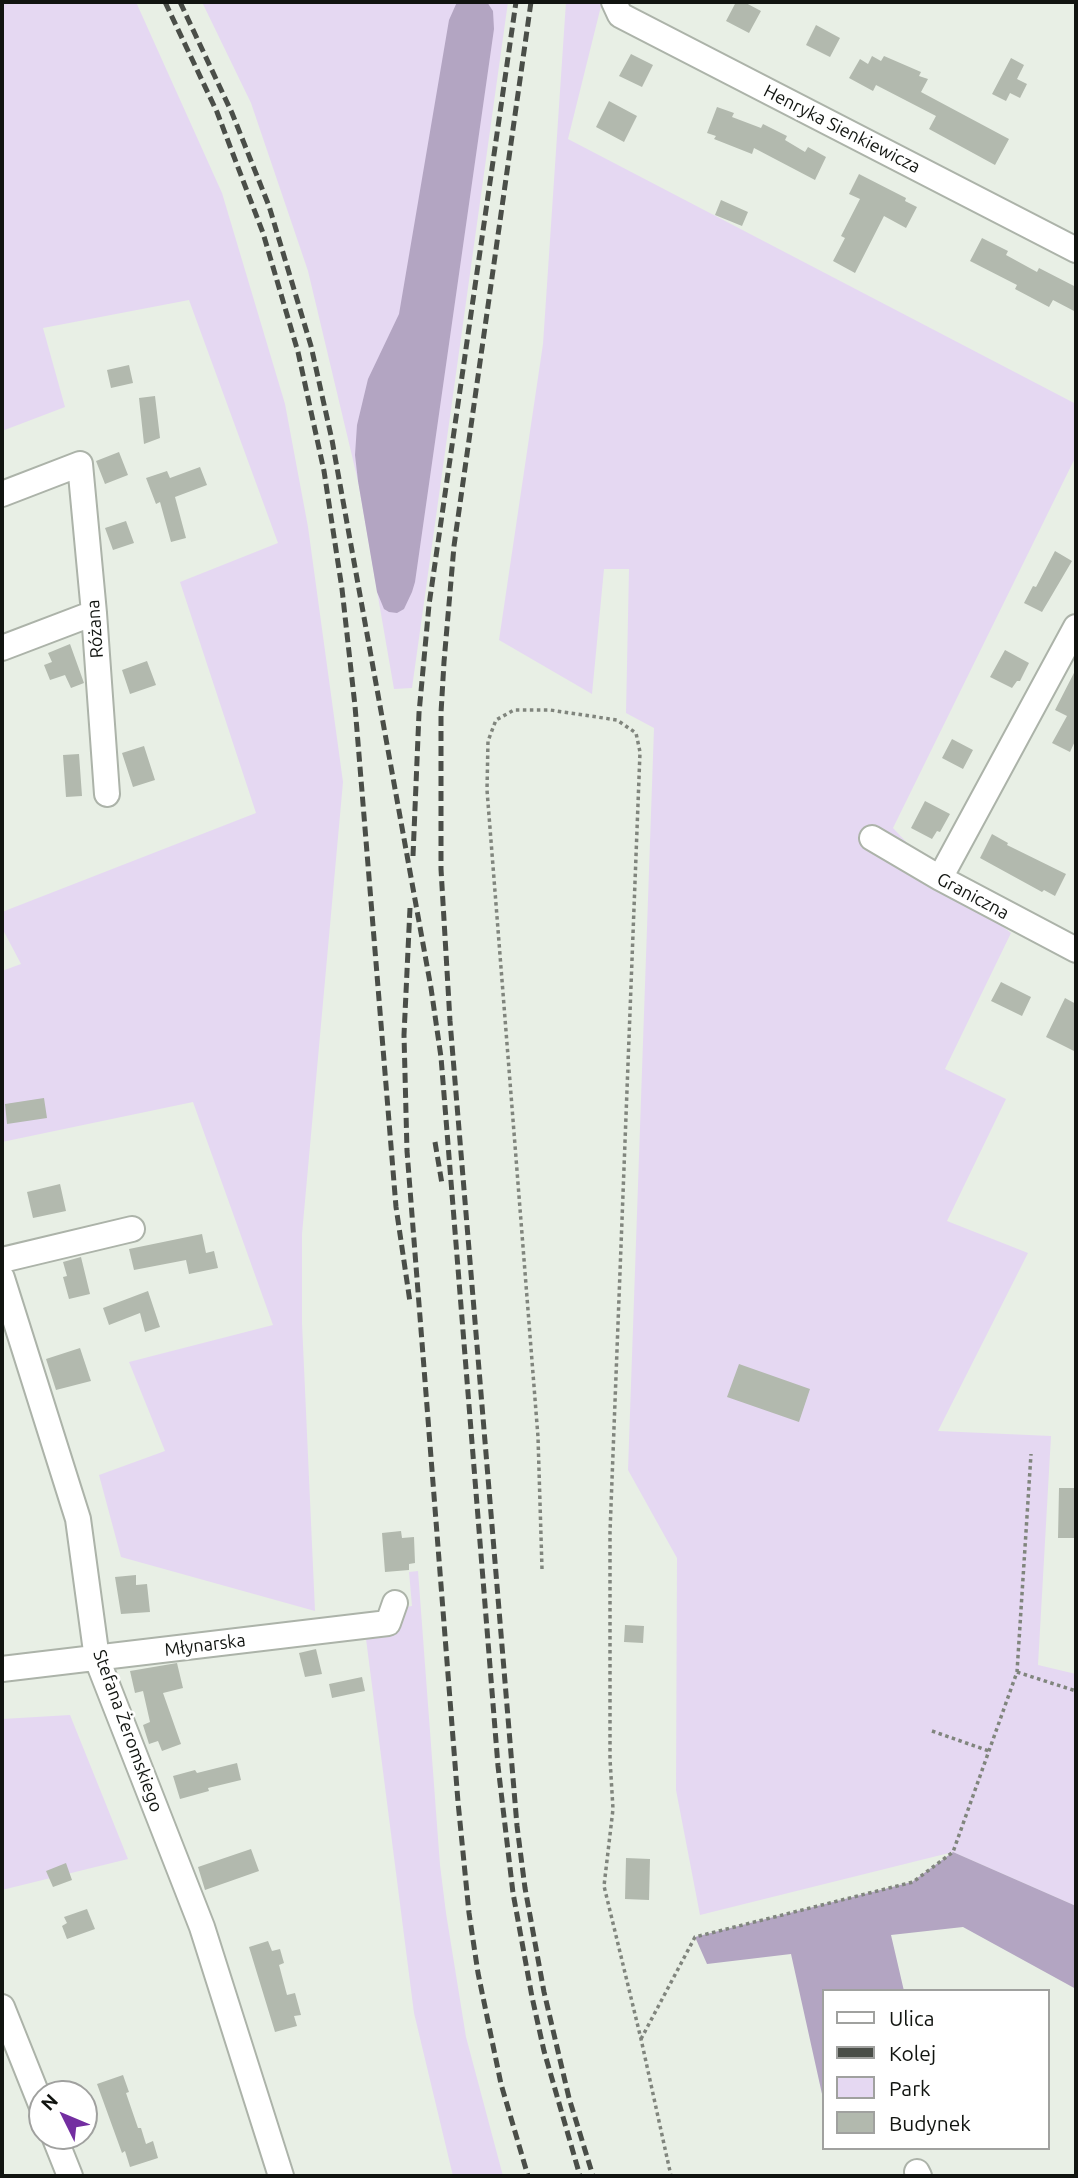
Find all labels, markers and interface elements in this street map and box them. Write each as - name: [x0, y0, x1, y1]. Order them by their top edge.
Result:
- street label: Henryka Sienkiewicza: [760, 80, 924, 178]
- street label: Różana: [82, 599, 108, 659]
- street label: Graniczna: [933, 868, 1013, 924]
- street label: Młynarska: [163, 1629, 247, 1661]
- street label: Stefana Żeromskiego: [89, 1647, 167, 1815]
- legend: [822, 1989, 1050, 2150]
- text: Ulica: [889, 2006, 934, 2030]
- text: Kolej: [889, 2041, 936, 2065]
- text: Park: [889, 2076, 931, 2100]
- north arrow: [28, 2080, 98, 2150]
- text: N: [36, 2089, 62, 2115]
- text: Budynek: [889, 2111, 971, 2135]

